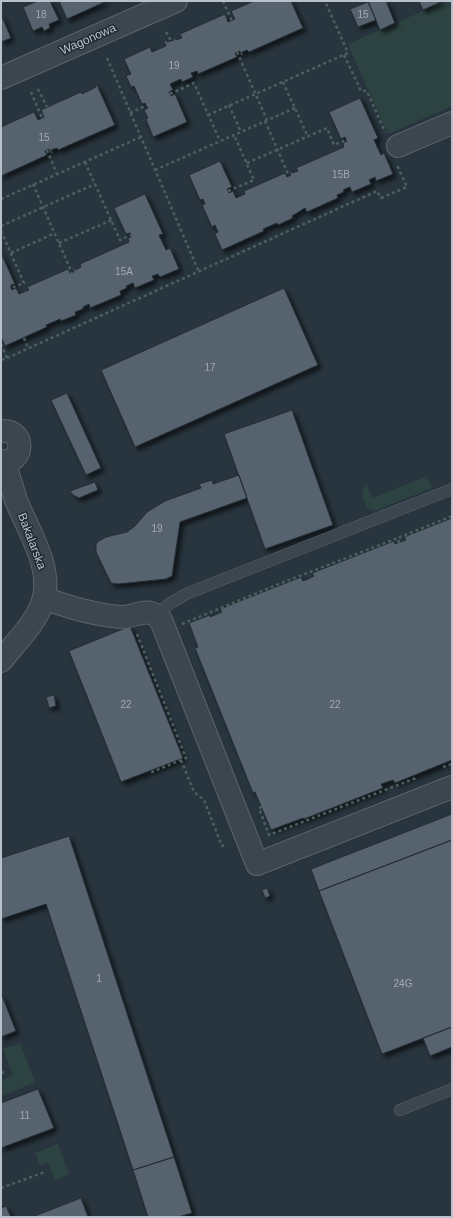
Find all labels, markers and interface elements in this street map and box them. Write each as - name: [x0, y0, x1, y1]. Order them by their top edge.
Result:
- house number: 18: [35, 9, 47, 20]
- house number: 15: [357, 9, 369, 20]
- street label: Wagonowa: [58, 20, 118, 58]
- house number: 19: [168, 60, 180, 71]
- house number: 15: [38, 132, 50, 143]
- house number: 15B: [332, 169, 350, 180]
- house number: 15A: [115, 266, 133, 277]
- house number: 17: [204, 362, 216, 373]
- street label: Bakalarska: [15, 511, 49, 572]
- house number: 19: [151, 523, 163, 534]
- house number: 22: [120, 699, 132, 710]
- house number: 22: [329, 699, 341, 710]
- house number: 1: [96, 973, 102, 984]
- house number: 24G: [394, 978, 413, 989]
- house number: 11: [20, 1110, 31, 1121]

